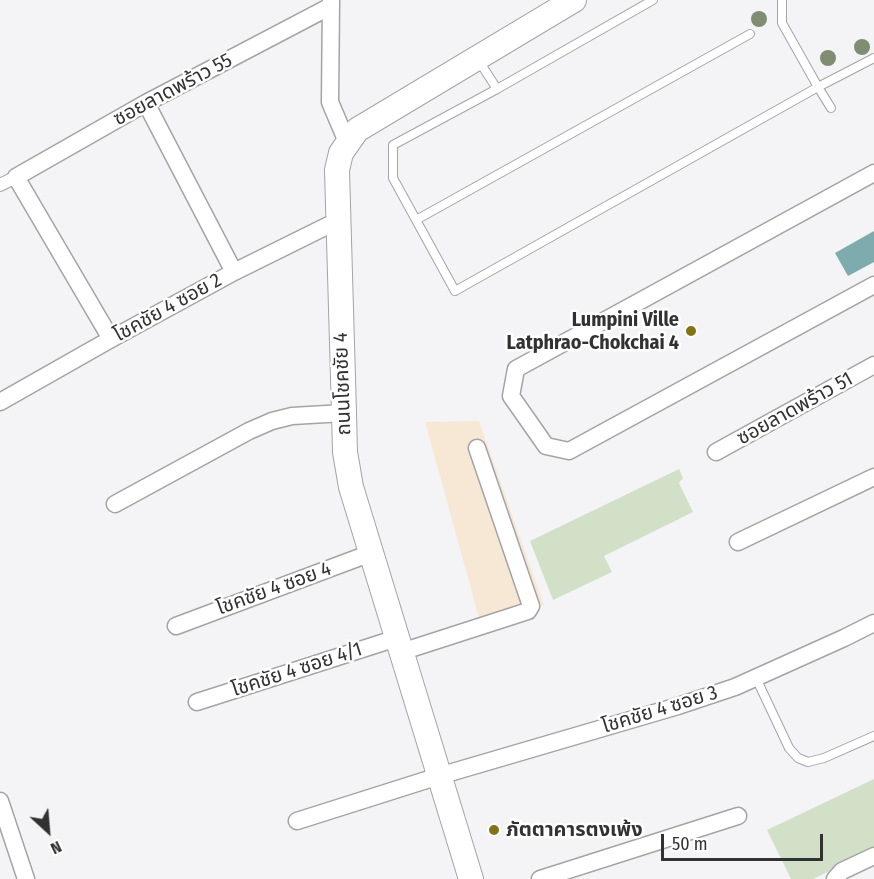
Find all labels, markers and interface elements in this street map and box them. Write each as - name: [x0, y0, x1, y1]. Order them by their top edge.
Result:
- street label: ซอยลาดพร้าว 55: [110, 49, 236, 131]
- street label: โชคชัย 4 ซอย 2: [110, 269, 226, 347]
- place label: Lumpini Ville Latphrao-Chokchai 4: [507, 308, 679, 355]
- marker: Lumpini Ville Latphrao-Chokchai 4: [684, 324, 698, 338]
- street label: ถนนโชคชัย 4: [329, 332, 357, 436]
- street label: ซอยลาดพร้าว 51: [733, 367, 857, 451]
- street label: โชคชัย 4 ซอย 4: [214, 557, 334, 621]
- street label: โชคชัย 4 ซอย 4/1: [229, 638, 365, 702]
- street label: โชคชัย 4 ซอย 3: [599, 681, 721, 739]
- north arrow: [18, 801, 78, 861]
- place label: ภัตตาคารตงเพ้ง: [506, 818, 643, 842]
- scale bar: [664, 822, 826, 860]
- marker: ภัตตาคารตงเพ้ง: [487, 823, 501, 837]
- text: 50 m: [672, 833, 708, 855]
- text: N: [48, 837, 65, 858]

